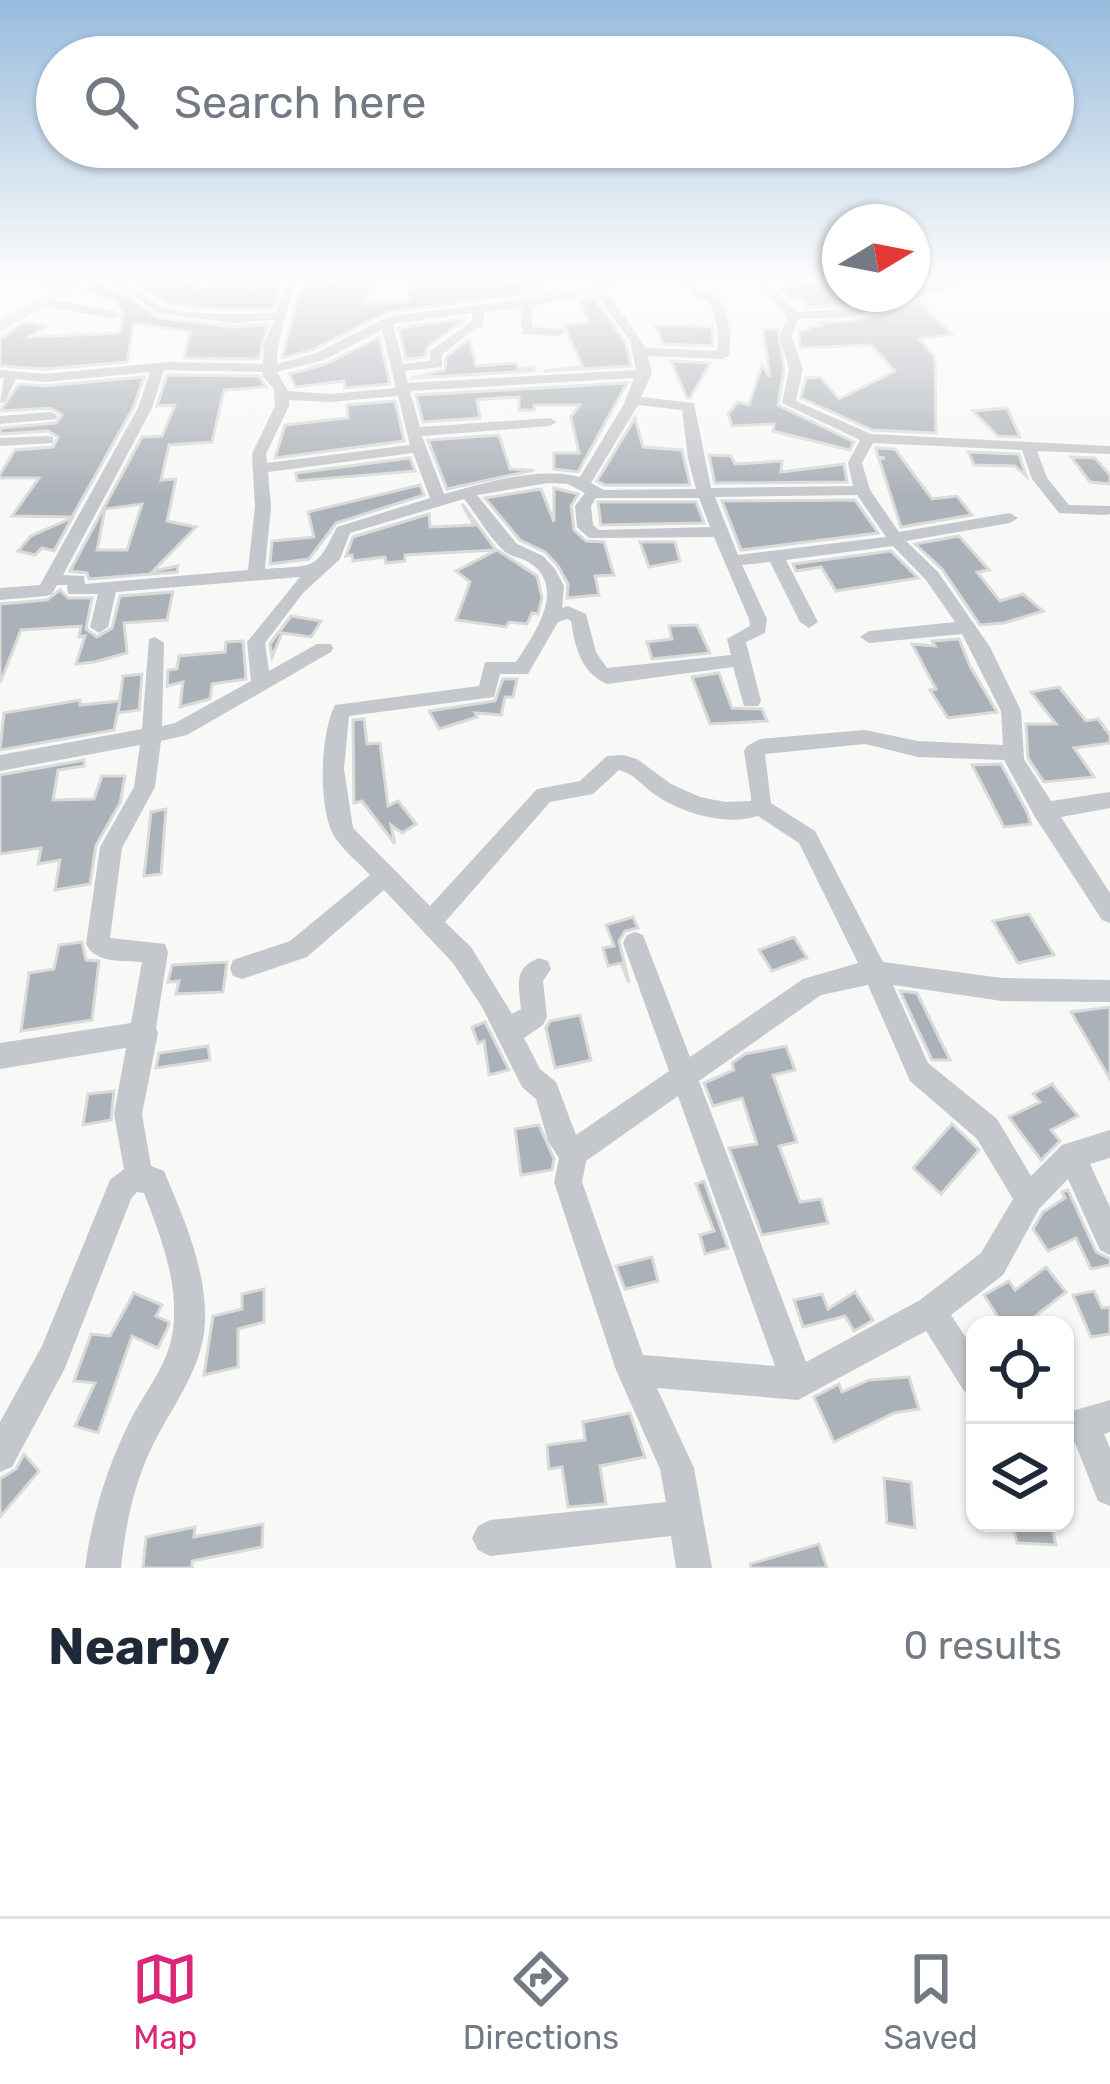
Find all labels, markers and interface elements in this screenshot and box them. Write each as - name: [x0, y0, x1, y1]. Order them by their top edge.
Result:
- search box: [36, 36, 1074, 168]
- icon: search: [78, 69, 144, 135]
- text: Search here: [174, 76, 426, 129]
- north arrow: [822, 204, 930, 312]
- map controls: [966, 1316, 1074, 1532]
- button: locate: [966, 1316, 1074, 1424]
- button: layers: [966, 1424, 1074, 1532]
- text: Nearby: [48, 1616, 230, 1677]
- text: 0 results: [903, 1623, 1062, 1669]
- tab: Map: [132, 1946, 198, 2057]
- tab: Directions: [463, 1946, 619, 2057]
- tab: Saved: [884, 1946, 978, 2057]

